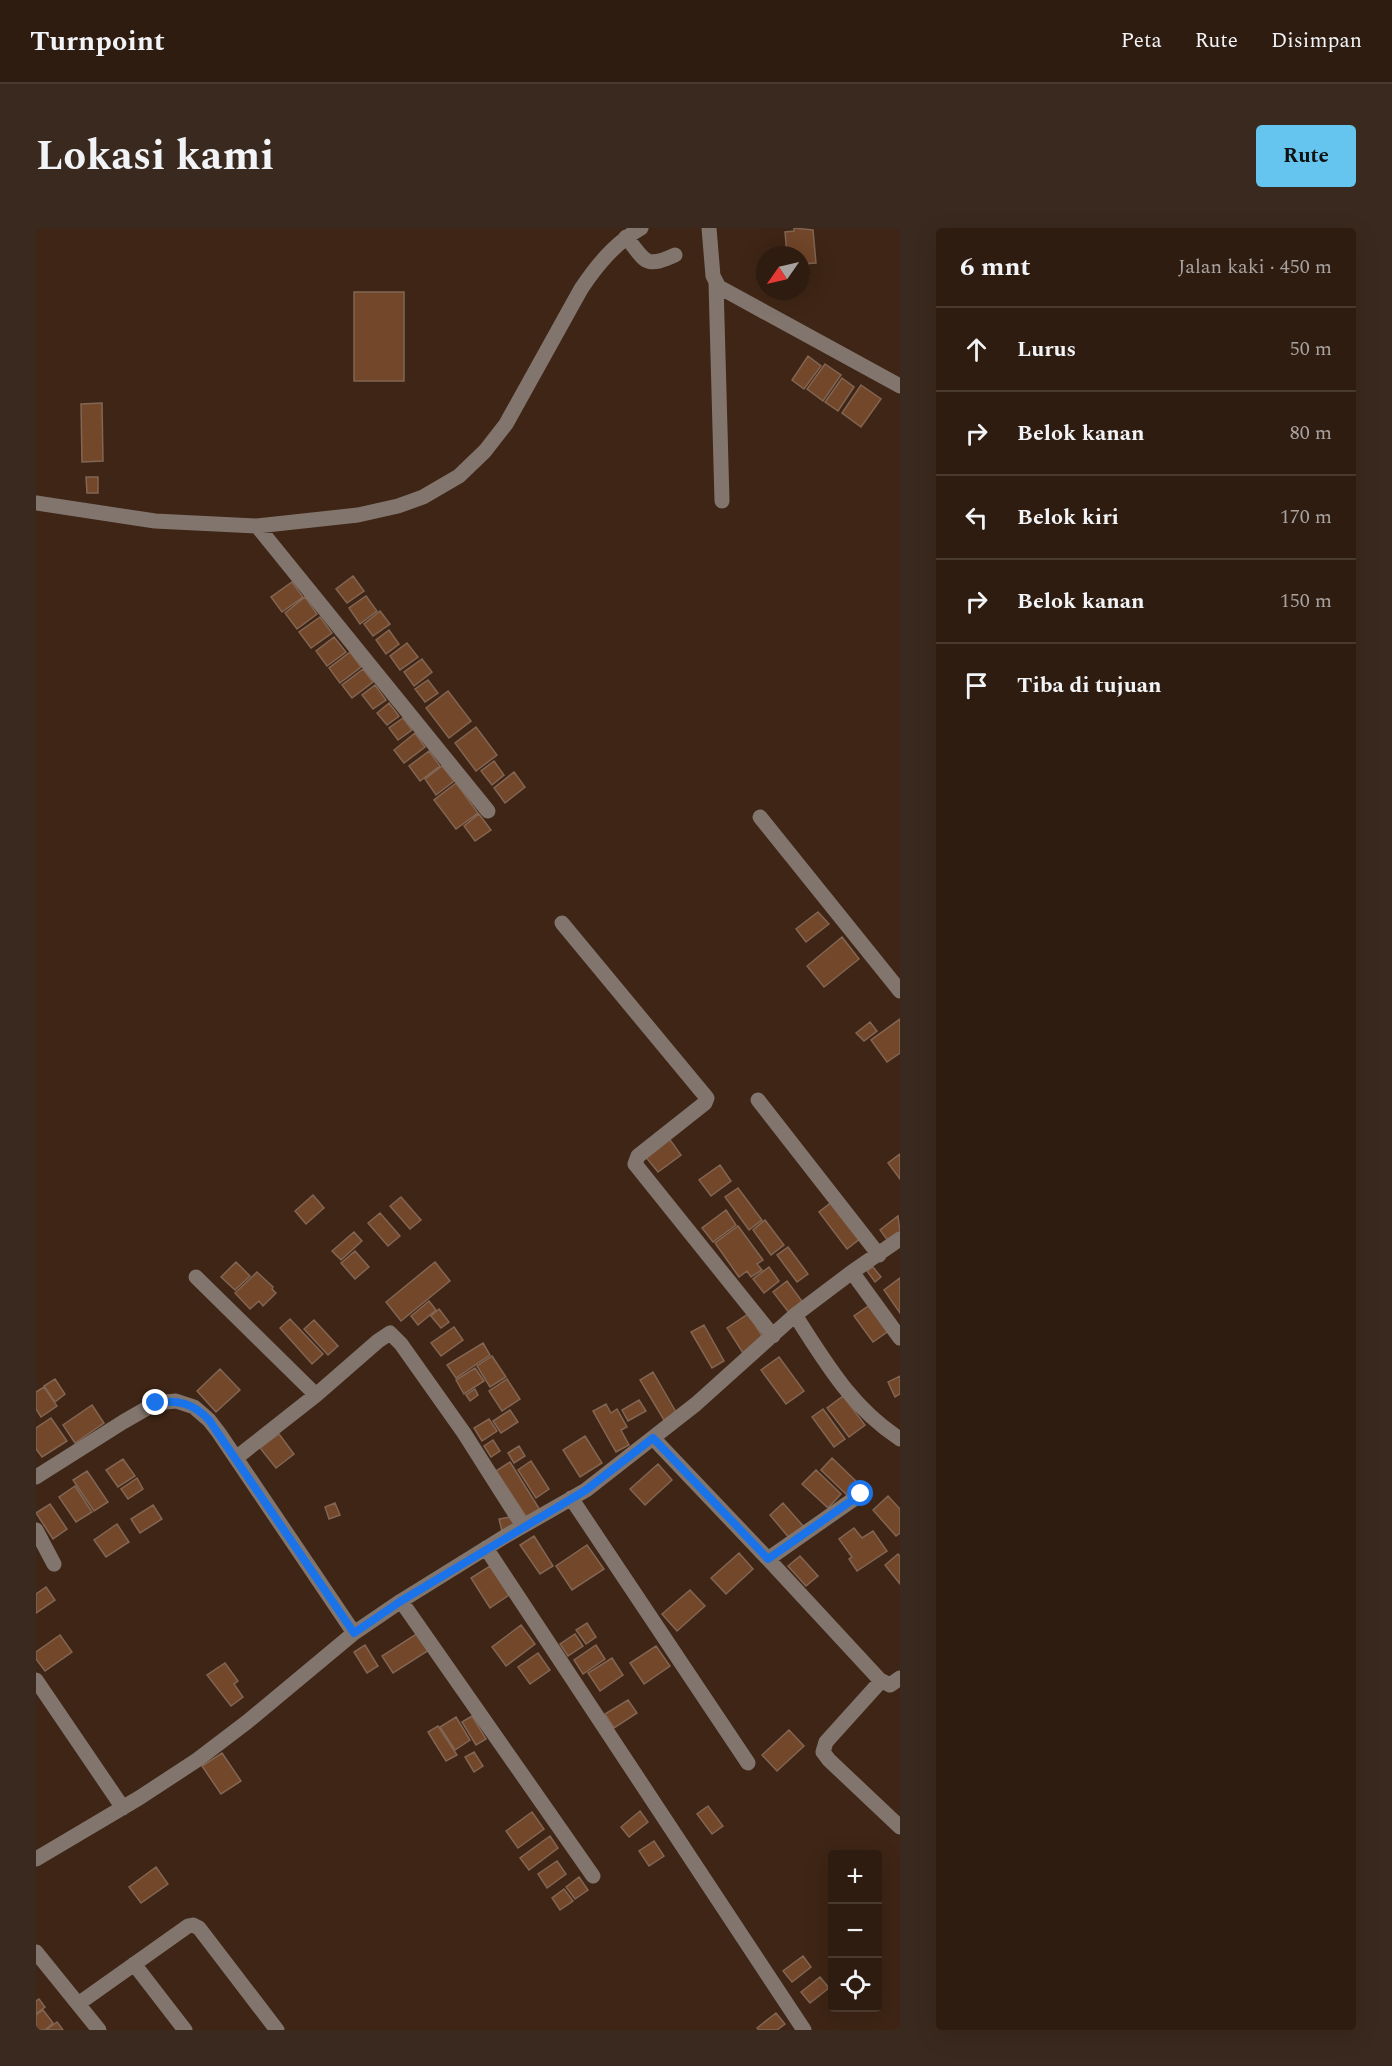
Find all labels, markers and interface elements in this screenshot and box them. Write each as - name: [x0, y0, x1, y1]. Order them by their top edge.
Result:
- text: Turnpoint: [30, 20, 165, 63]
- text: Peta: [1121, 25, 1162, 57]
- text: Rute: [1195, 25, 1238, 57]
- text: Disimpan: [1271, 25, 1362, 57]
- text: Lokasi kami: [36, 125, 274, 188]
- button: Rute: [1256, 125, 1356, 187]
- north arrow: [756, 246, 810, 300]
- text: 6 mnt: [960, 247, 1031, 287]
- text: Jalan kaki · 450 m: [1178, 252, 1332, 282]
- icon: ahead: [960, 333, 993, 366]
- text: Lurus: [1017, 333, 1076, 366]
- text: 50 m: [1290, 334, 1332, 364]
- icon: right: [960, 417, 993, 450]
- text: Belok kanan: [1017, 417, 1145, 450]
- text: 80 m: [1290, 418, 1332, 448]
- icon: left: [960, 501, 993, 534]
- text: Belok kiri: [1017, 501, 1119, 534]
- text: 170 m: [1280, 502, 1332, 532]
- icon: right: [960, 585, 993, 618]
- text: Belok kanan: [1017, 585, 1145, 618]
- text: 150 m: [1280, 586, 1332, 616]
- icon: arrive: [960, 669, 993, 702]
- text: Tiba di tujuan: [1017, 669, 1162, 702]
- route end: [142, 1389, 168, 1415]
- route start: [847, 1480, 873, 1506]
- map controls: [828, 1850, 882, 2012]
- button: +: [828, 1850, 882, 1904]
- button: −: [828, 1904, 882, 1958]
- button: locate: [828, 1958, 882, 2012]

